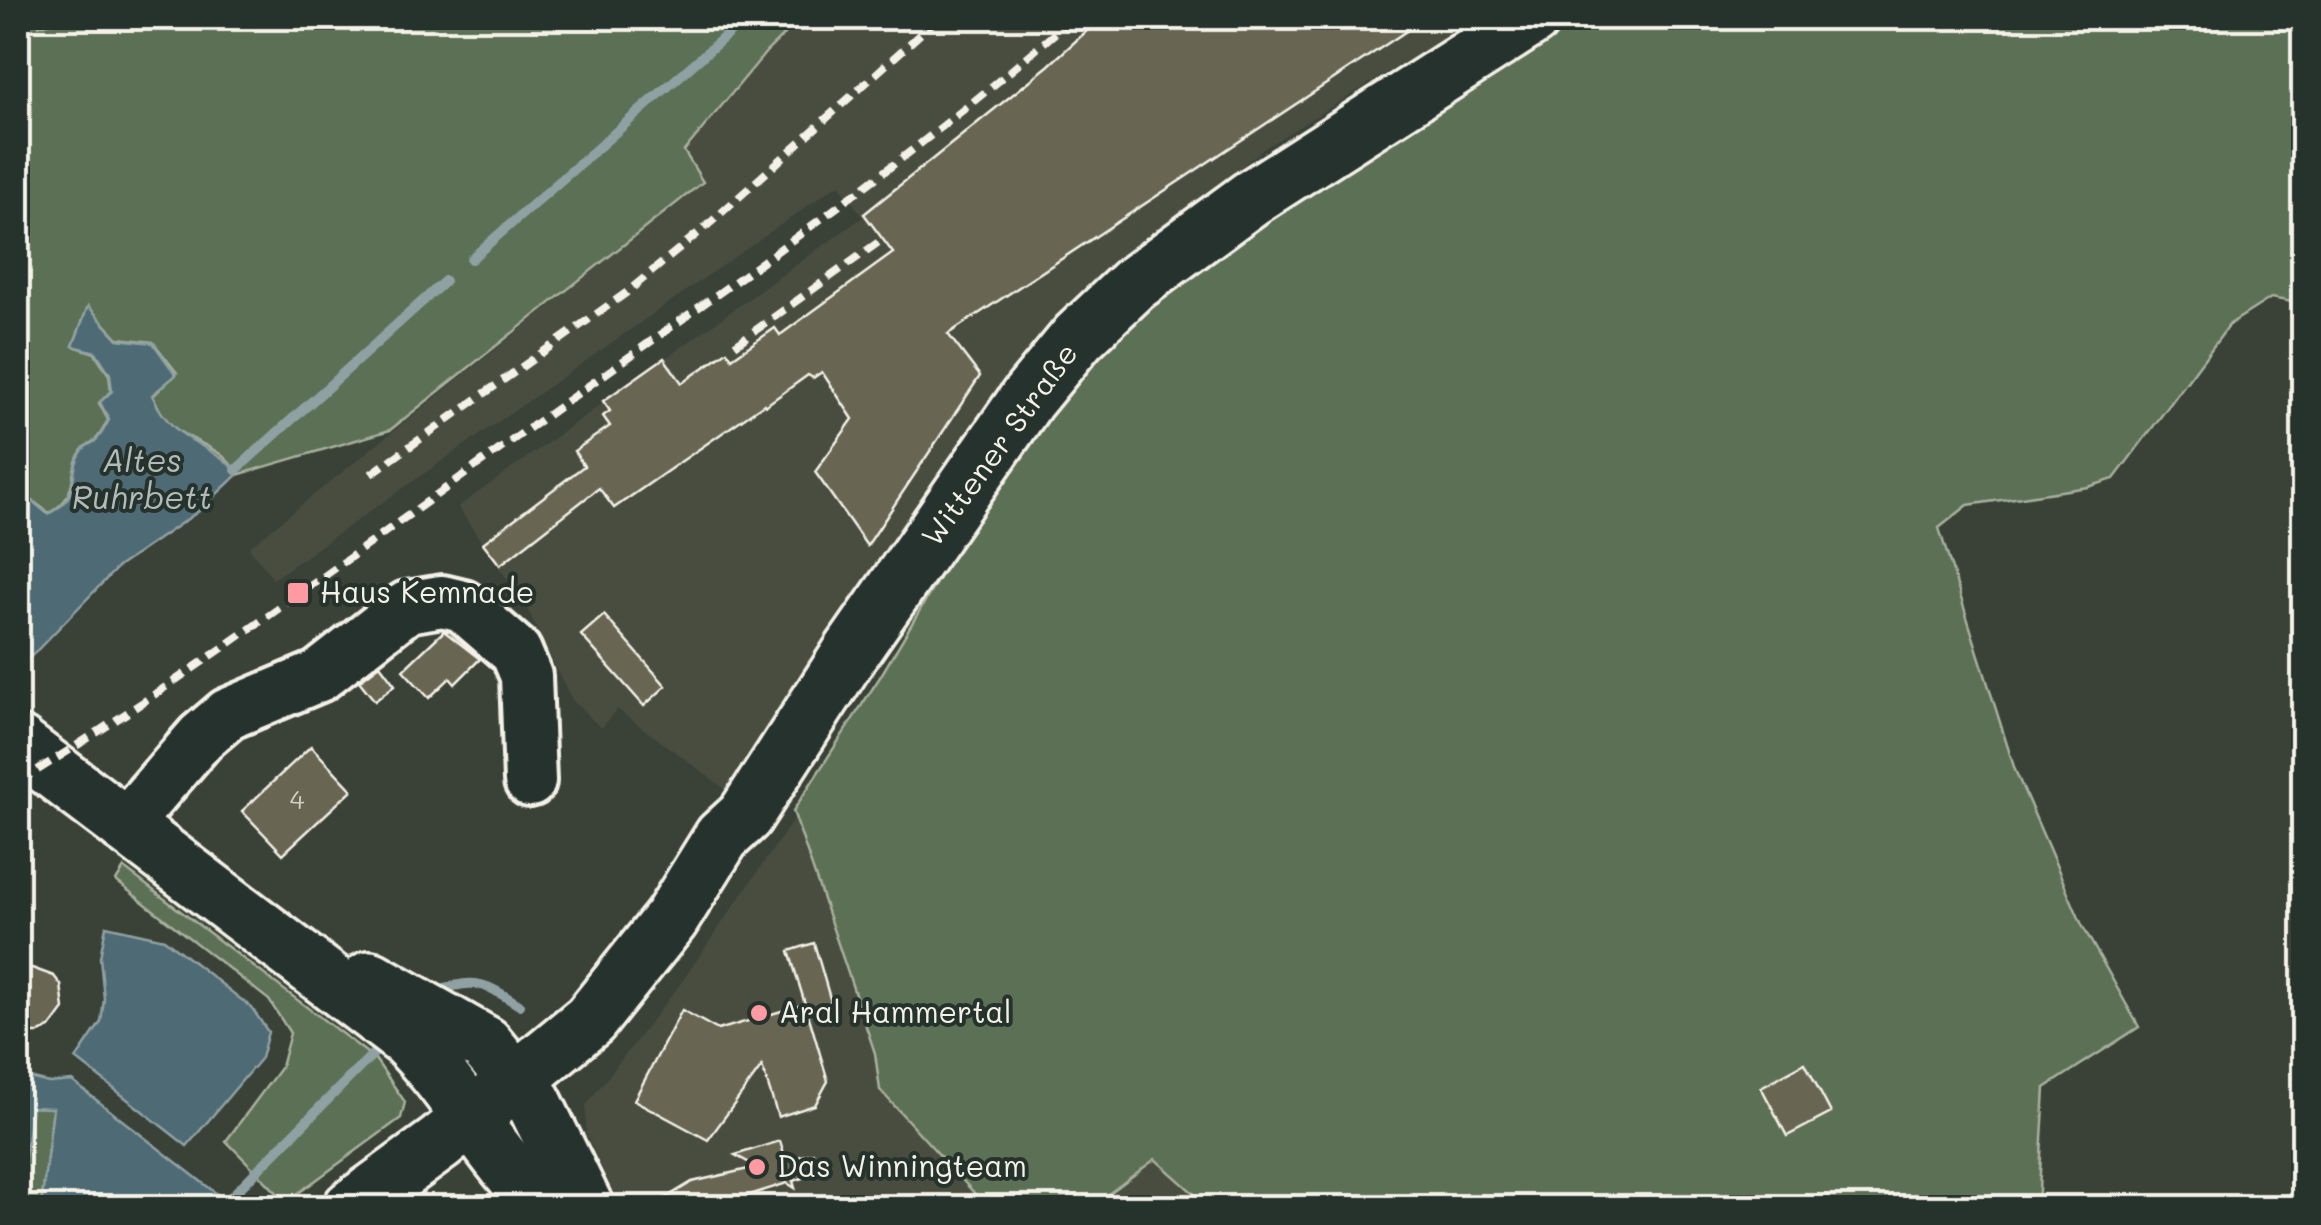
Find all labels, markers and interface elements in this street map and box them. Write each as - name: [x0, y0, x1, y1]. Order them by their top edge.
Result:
- street label: Wittener Straße: [911, 334, 1086, 553]
- water label: Altes Ruhrbett: [72, 438, 212, 517]
- place label: Haus Kemnade: [320, 571, 534, 611]
- marker: Haus Kemnade: [285, 580, 311, 606]
- house number: 4: [290, 783, 305, 815]
- place label: Aral Hammertal: [779, 991, 1012, 1031]
- marker: Aral Hammertal: [748, 1002, 770, 1024]
- place label: Das Winningteam: [777, 1145, 1027, 1185]
- marker: Das Winningteam: [746, 1156, 768, 1178]

